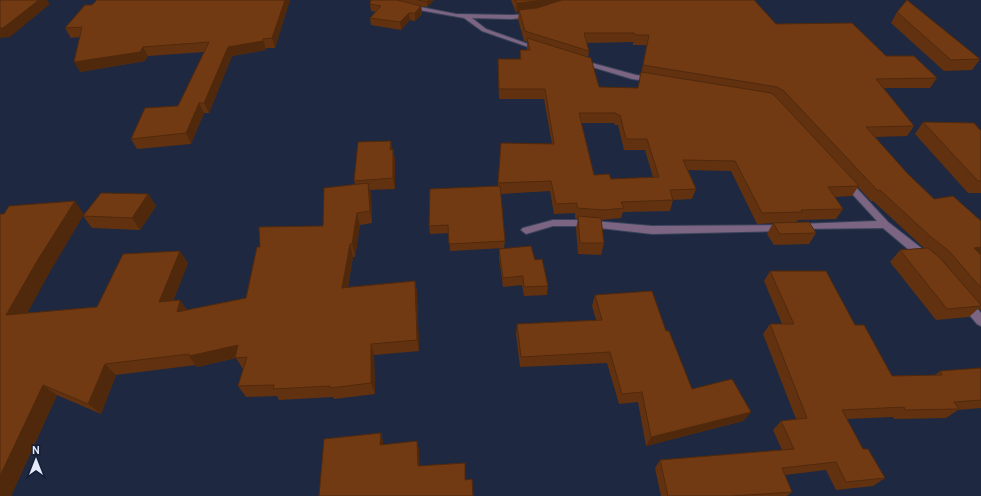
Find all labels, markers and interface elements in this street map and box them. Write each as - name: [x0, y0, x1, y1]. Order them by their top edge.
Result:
- north arrow: [16, 440, 56, 480]
- text: N: [32, 443, 40, 457]

